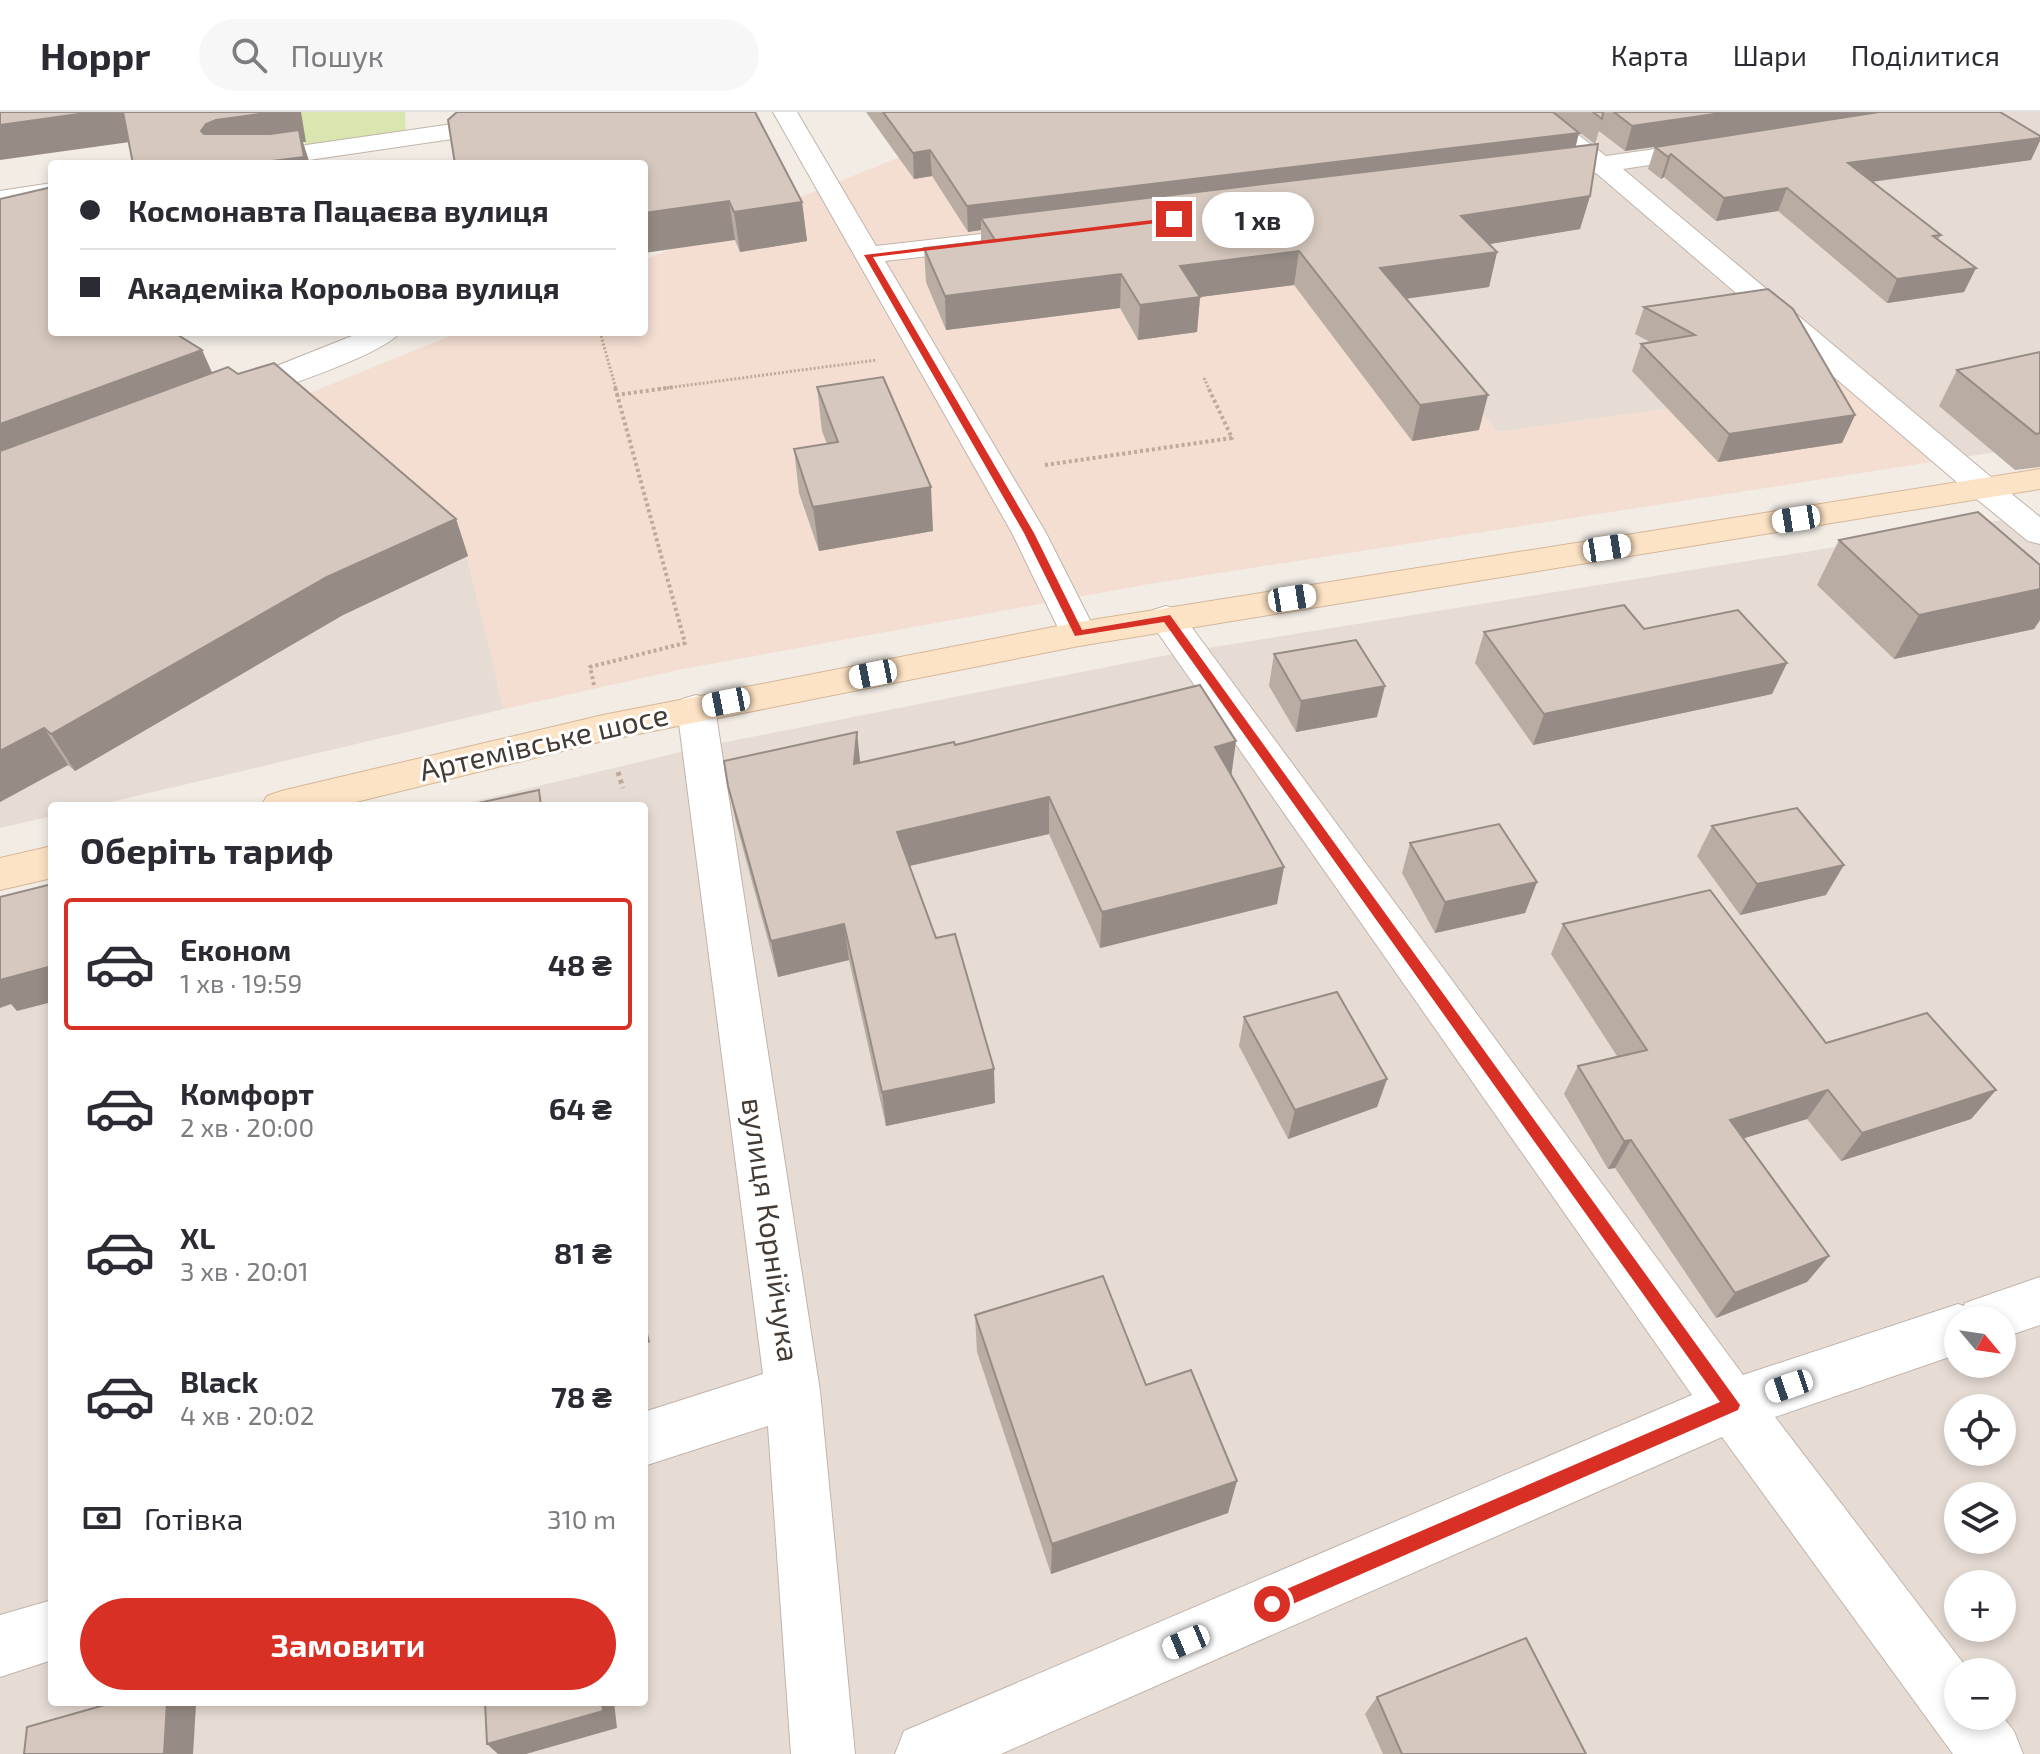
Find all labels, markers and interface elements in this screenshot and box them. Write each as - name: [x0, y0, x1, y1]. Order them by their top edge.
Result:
- search box: [199, 19, 759, 91]
- text: Hoppr: [40, 32, 151, 78]
- icon: search: [227, 33, 271, 77]
- text: Пошук: [291, 37, 384, 73]
- text: Карта: [1611, 38, 1689, 72]
- text: Шари: [1733, 38, 1807, 72]
- text: Поділитися: [1851, 38, 2000, 72]
- callout: 1 хв: [1202, 191, 1314, 247]
- text: Космонавта Пацаєва вулиця: [128, 192, 549, 228]
- route end: [1156, 201, 1192, 237]
- text: 1 хв: [1235, 204, 1281, 235]
- text: Академіка Корольова вулиця: [128, 269, 560, 305]
- car: [1770, 503, 1822, 535]
- car: [1581, 532, 1633, 564]
- car: [1266, 582, 1318, 614]
- car: [847, 658, 899, 690]
- car: [700, 686, 752, 718]
- street label: Артемівське шосе: [416, 695, 672, 787]
- text: Оберіть тариф: [80, 828, 334, 871]
- icon: car: [84, 928, 156, 1000]
- text: Економ: [180, 931, 291, 967]
- text: 48 ₴: [548, 946, 612, 982]
- text: 1 хв · 19:59: [180, 967, 302, 998]
- icon: car: [84, 1072, 156, 1144]
- text: Комфорт: [180, 1075, 314, 1111]
- text: 64 ₴: [549, 1090, 612, 1126]
- street label: вулиця Корнійчука: [735, 1095, 808, 1364]
- text: 2 хв · 20:00: [180, 1111, 314, 1142]
- icon: car: [84, 1216, 156, 1288]
- text: XL: [180, 1219, 215, 1255]
- text: 81 ₴: [554, 1234, 612, 1270]
- text: 3 хв · 20:01: [180, 1255, 309, 1286]
- north arrow: [1944, 1306, 2016, 1378]
- map controls: [1944, 1306, 2016, 1730]
- icon: car: [84, 1360, 156, 1432]
- text: Black: [180, 1363, 258, 1399]
- car: [1762, 1367, 1816, 1405]
- text: 78 ₴: [551, 1378, 612, 1414]
- button: locate: [1944, 1394, 2016, 1466]
- text: 4 хв · 20:02: [180, 1399, 314, 1430]
- button: layers: [1944, 1482, 2016, 1554]
- icon: cash: [80, 1496, 124, 1540]
- text: Готівка: [144, 1500, 243, 1536]
- text: 310 m: [547, 1503, 616, 1534]
- button: +: [1944, 1570, 2016, 1642]
- route start: [1254, 1586, 1290, 1622]
- button: Замовити: [80, 1598, 616, 1690]
- car: [1159, 1622, 1213, 1662]
- button: −: [1944, 1658, 2016, 1730]

